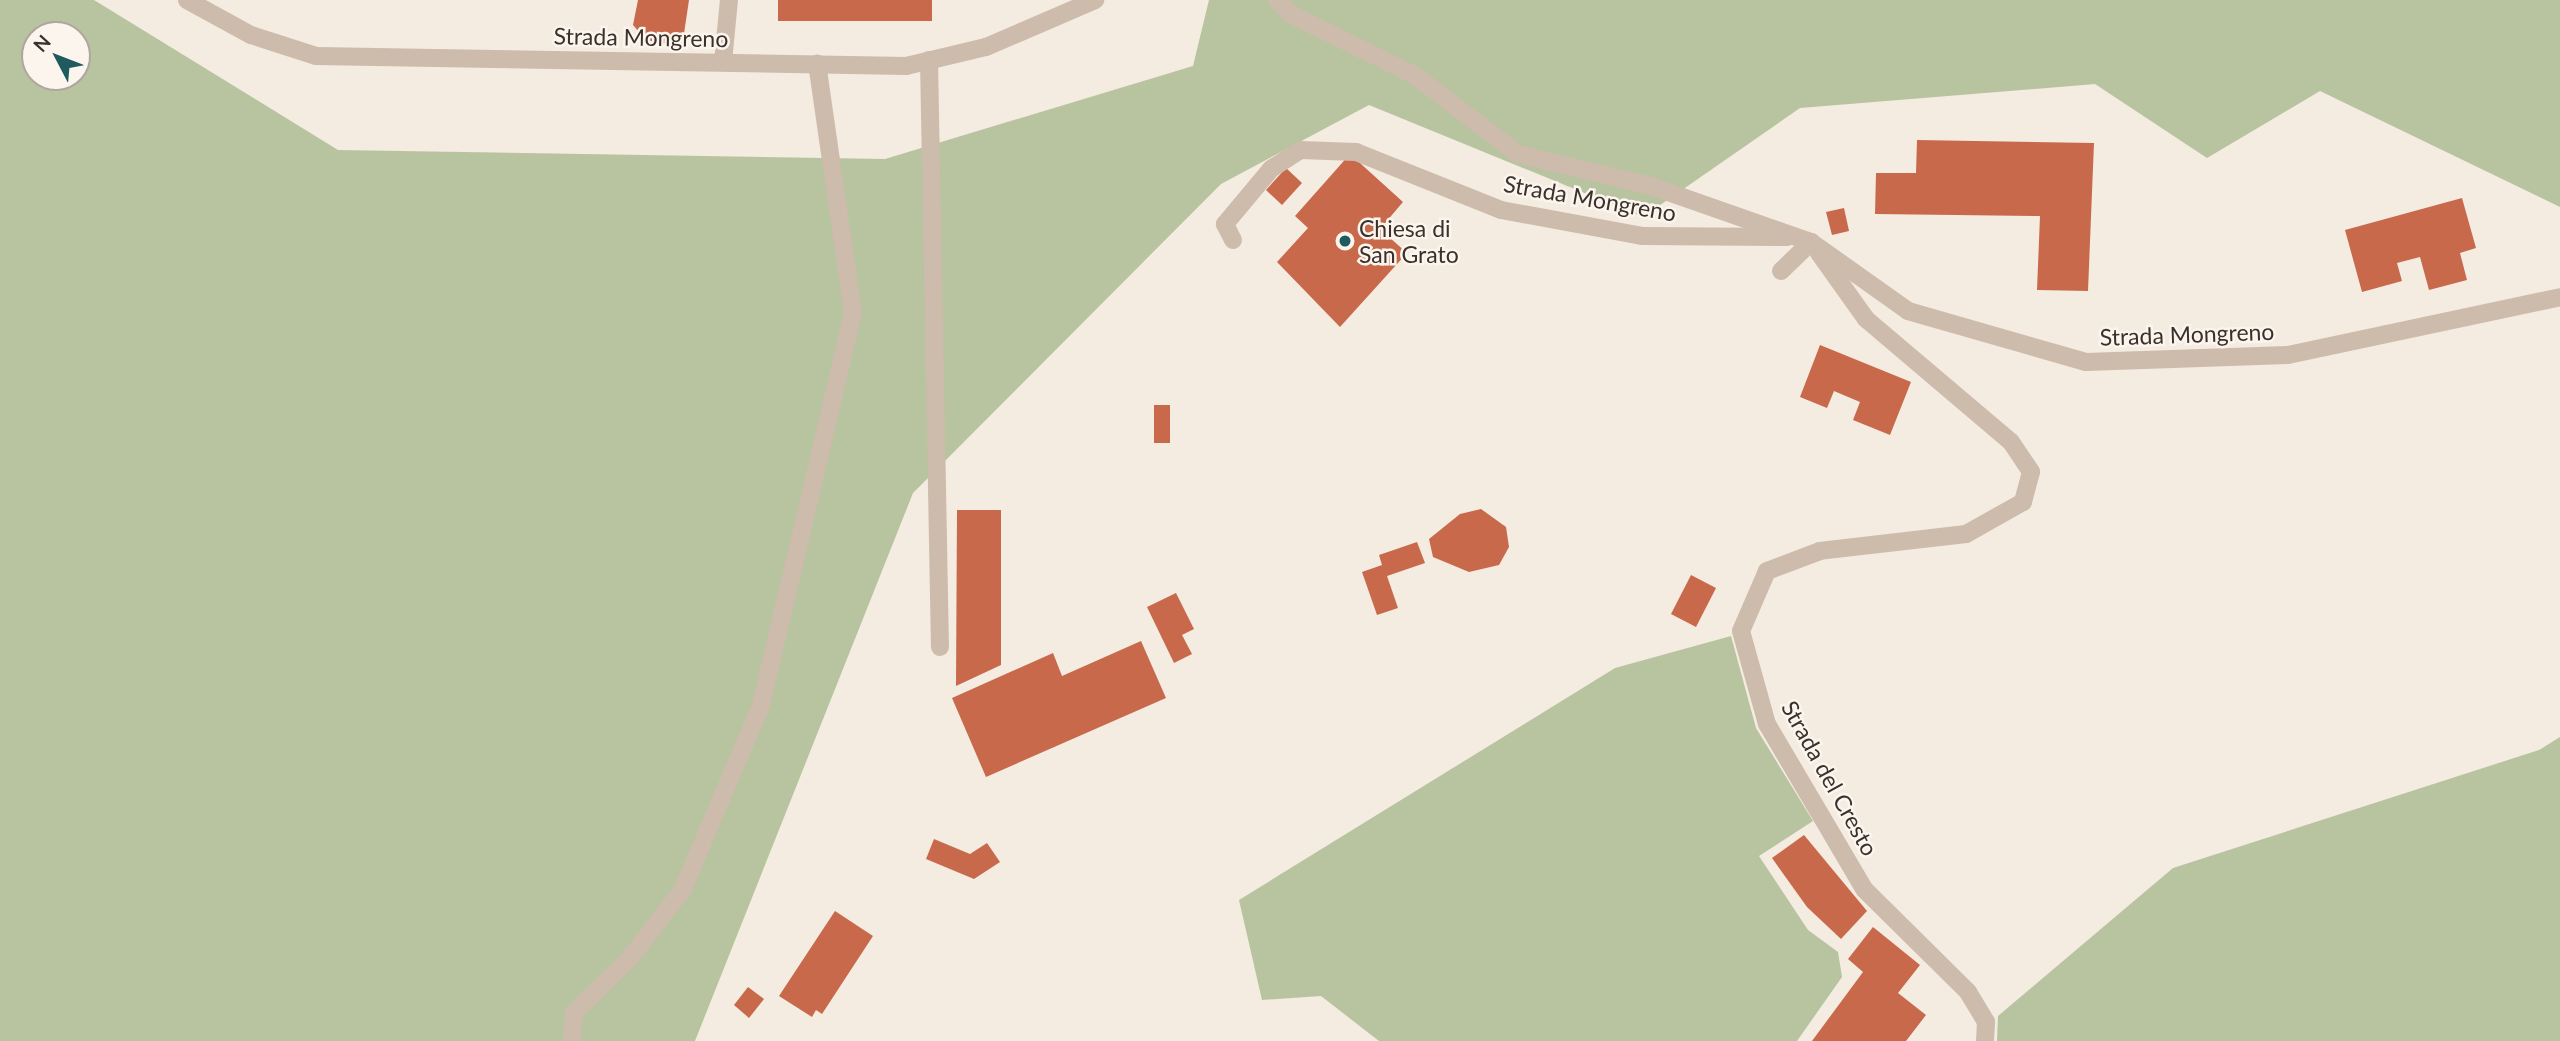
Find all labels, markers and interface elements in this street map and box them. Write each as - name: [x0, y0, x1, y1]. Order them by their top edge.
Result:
- north arrow: [21, 21, 91, 91]
- street label: Strada Mongreno: [553, 22, 729, 52]
- text: N: [28, 30, 55, 56]
- street label: Strada Mongreno: [1502, 169, 1678, 227]
- place label: Chiesa di San Grato: [1359, 214, 1459, 268]
- marker: Chiesa di San Grato: [1337, 233, 1353, 249]
- street label: Strada Mongreno: [2099, 317, 2275, 351]
- street label: Strada del Cresto: [1776, 696, 1884, 860]

